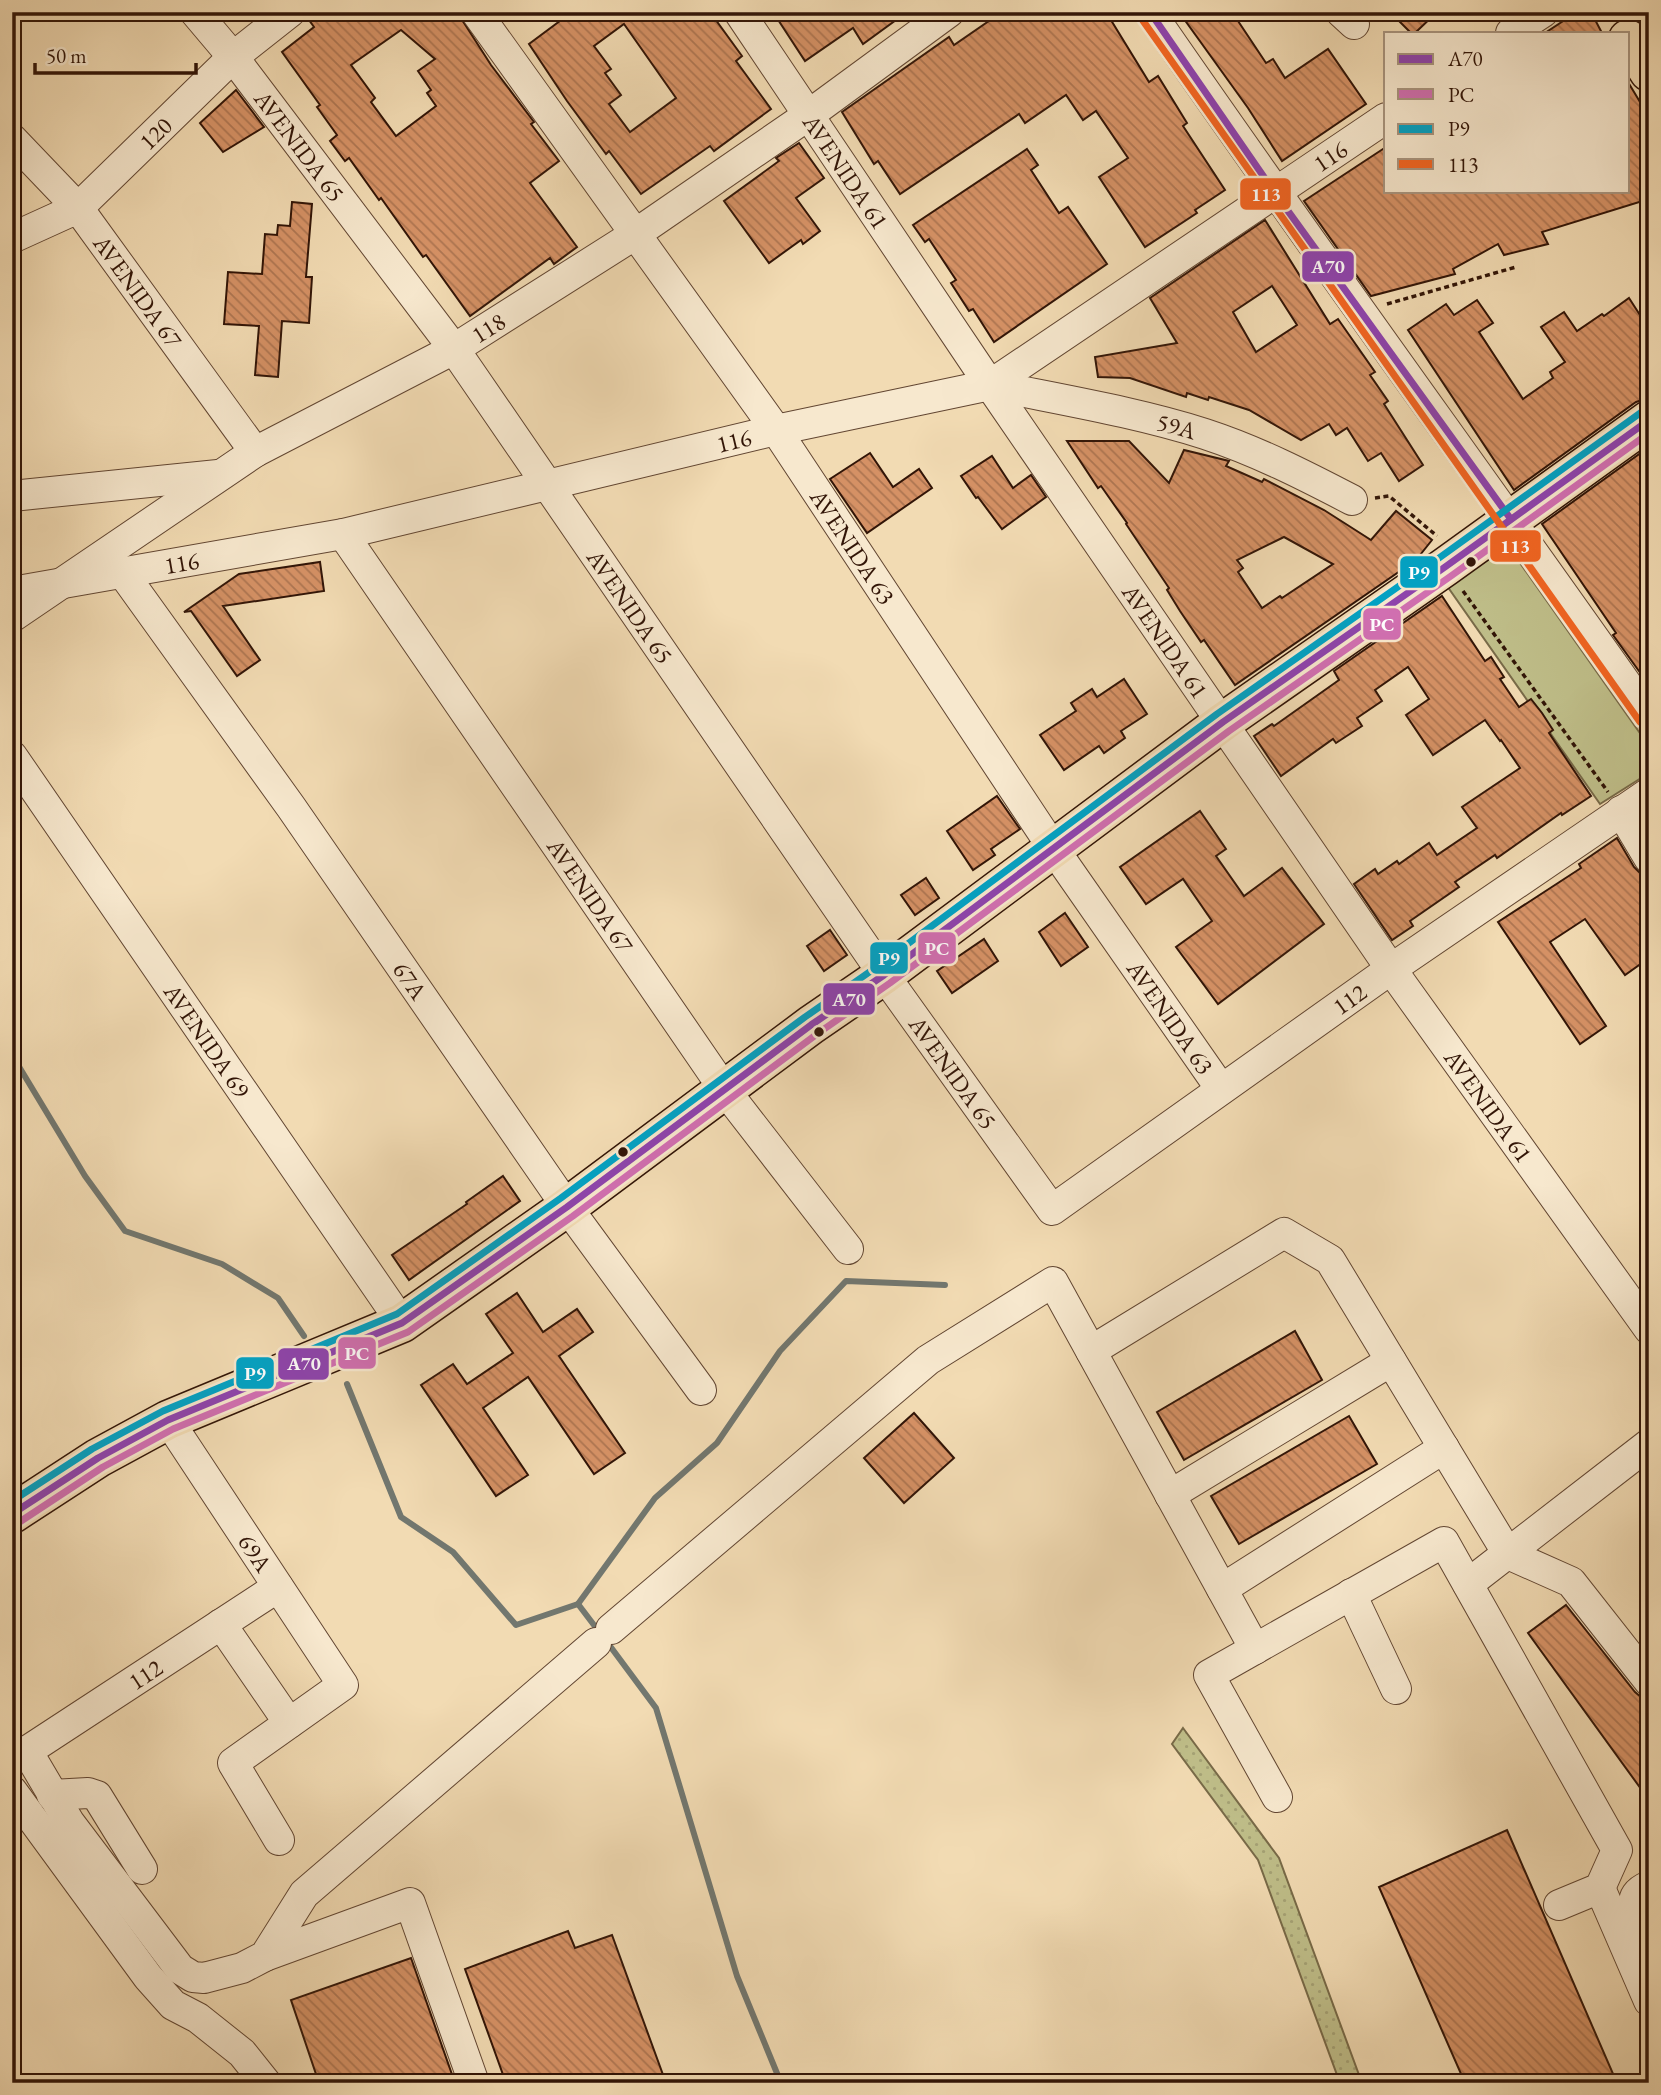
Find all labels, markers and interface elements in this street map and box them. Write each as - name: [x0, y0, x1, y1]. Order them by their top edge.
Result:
- scale bar: [35, 32, 196, 76]
- legend: [1384, 32, 1630, 192]
- text: 50 m: [46, 42, 87, 69]
- text: A70: [1447, 45, 1483, 72]
- text: PC: [1448, 81, 1475, 108]
- street label: AVENIDA 65: [247, 83, 352, 208]
- street label: AVENIDA 61: [796, 107, 896, 235]
- street label: 120: [132, 110, 178, 156]
- text: P9: [1448, 115, 1470, 142]
- street label: 116: [1307, 133, 1353, 178]
- text: 113: [1448, 151, 1478, 178]
- line badge: 113: [1239, 177, 1292, 211]
- text: 113: [1251, 182, 1281, 207]
- street label: AVENIDA 67: [86, 228, 190, 354]
- line badge: A70: [1301, 250, 1355, 283]
- text: A70: [1310, 254, 1345, 279]
- street label: 118: [465, 305, 511, 350]
- street label: 59A: [1154, 405, 1200, 446]
- street label: 116: [713, 421, 754, 459]
- street label: AVENIDA 63: [803, 482, 902, 610]
- line badge: 113: [1489, 529, 1542, 563]
- text: 113: [1500, 534, 1530, 559]
- street label: AVENIDA 65: [580, 542, 681, 669]
- street label: 116: [162, 544, 201, 581]
- line badge: P9: [1399, 555, 1439, 589]
- unlabelled marker: [1464, 555, 1478, 569]
- text: P9: [1408, 560, 1430, 585]
- street label: AVENIDA 61: [1115, 577, 1216, 704]
- line badge: PC: [1362, 607, 1402, 641]
- text: PC: [1369, 612, 1395, 637]
- street label: AVENIDA 67: [540, 831, 641, 959]
- line badge: PC: [917, 931, 957, 965]
- text: PC: [924, 936, 950, 961]
- line badge: P9: [869, 941, 909, 975]
- text: P9: [878, 946, 900, 971]
- street label: AVENIDA 63: [1120, 953, 1221, 1080]
- street label: 67A: [387, 955, 435, 1006]
- street label: AVENIDA 69: [157, 976, 258, 1104]
- street label: 112: [1326, 976, 1373, 1021]
- line badge: A70: [822, 982, 876, 1016]
- text: A70: [831, 987, 866, 1012]
- street label: AVENIDA 65: [902, 1009, 1004, 1135]
- unlabelled marker: [812, 1025, 826, 1039]
- street label: AVENIDA 61: [1437, 1042, 1540, 1168]
- unlabelled marker: [616, 1145, 630, 1159]
- line badge: PC: [337, 1336, 377, 1370]
- text: PC: [344, 1341, 370, 1366]
- line badge: A70: [277, 1347, 330, 1381]
- text: A70: [286, 1351, 321, 1376]
- line badge: P9: [235, 1356, 275, 1390]
- text: P9: [244, 1361, 266, 1386]
- street label: 69A: [232, 1528, 280, 1578]
- street label: 112: [122, 1651, 168, 1696]

